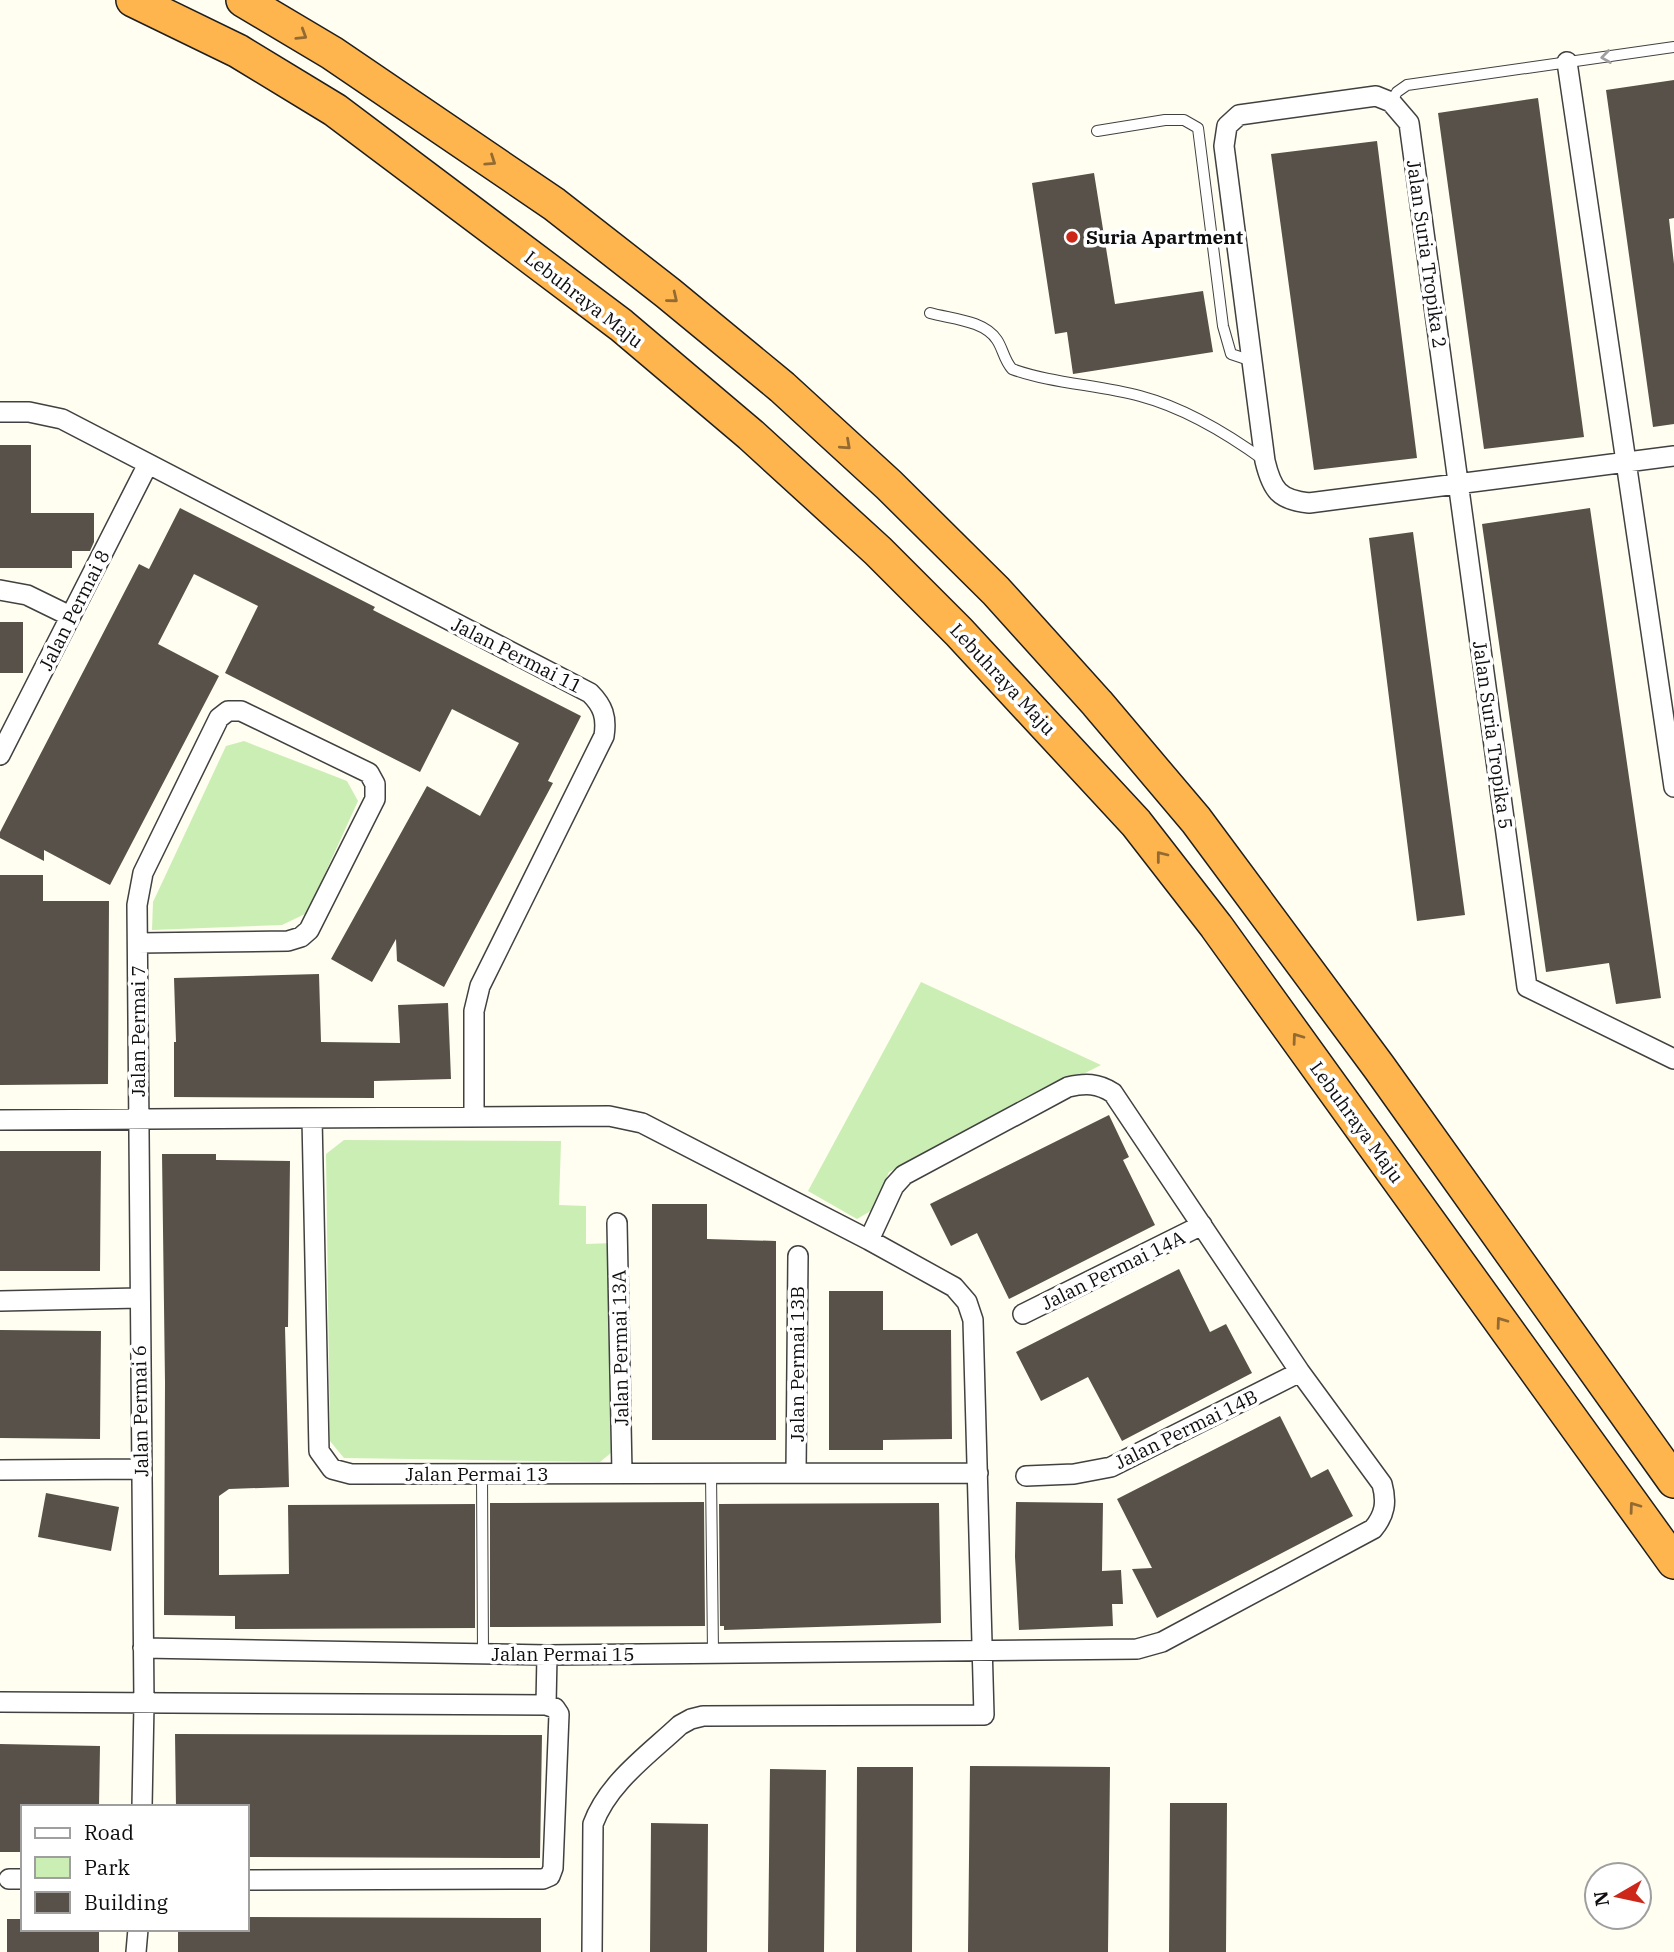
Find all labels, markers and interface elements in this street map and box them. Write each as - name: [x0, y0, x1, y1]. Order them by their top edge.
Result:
- one-way arrow: [295, 26, 308, 39]
- one-way arrow: [1601, 49, 1612, 64]
- one-way arrow: [483, 153, 496, 166]
- street label: Jalan Suria Tropika 2: [1402, 158, 1452, 350]
- place label: Suria Apartment: [1086, 225, 1243, 249]
- marker: Suria Apartment: [1064, 229, 1080, 245]
- street label: Lebuhraya Maju: [520, 245, 648, 353]
- one-way arrow: [664, 290, 677, 302]
- one-way arrow: [838, 437, 851, 450]
- street label: Jalan Permai 8: [33, 546, 115, 674]
- street label: Jalan Permai 11: [448, 612, 586, 698]
- street label: Lebuhraya Maju: [945, 618, 1061, 740]
- street label: Jalan Suria Tropika 5: [1468, 639, 1518, 831]
- one-way arrow: [1157, 851, 1170, 863]
- street label: Jalan Permai 7: [126, 965, 150, 1097]
- one-way arrow: [1292, 1033, 1305, 1046]
- street label: Lebuhraya Maju: [1305, 1057, 1409, 1188]
- street label: Jalan Permai 14A: [1037, 1225, 1189, 1315]
- street label: Jalan Permai 13A: [607, 1270, 633, 1426]
- street label: Jalan Permai 13B: [785, 1286, 809, 1442]
- one-way arrow: [1497, 1317, 1509, 1330]
- street label: Jalan Permai 6: [127, 1345, 153, 1477]
- street label: Jalan Permai 14B: [1111, 1384, 1261, 1474]
- street label: Jalan Permai 13: [405, 1462, 549, 1486]
- one-way arrow: [1630, 1502, 1642, 1515]
- street label: Jalan Permai 15: [491, 1642, 635, 1666]
- legend: [21, 1805, 248, 1931]
- text: Road: [84, 1818, 134, 1846]
- text: Park: [84, 1853, 131, 1881]
- north arrow: [1583, 1861, 1653, 1931]
- text: Building: [84, 1888, 169, 1916]
- text: N: [1588, 1889, 1614, 1908]

